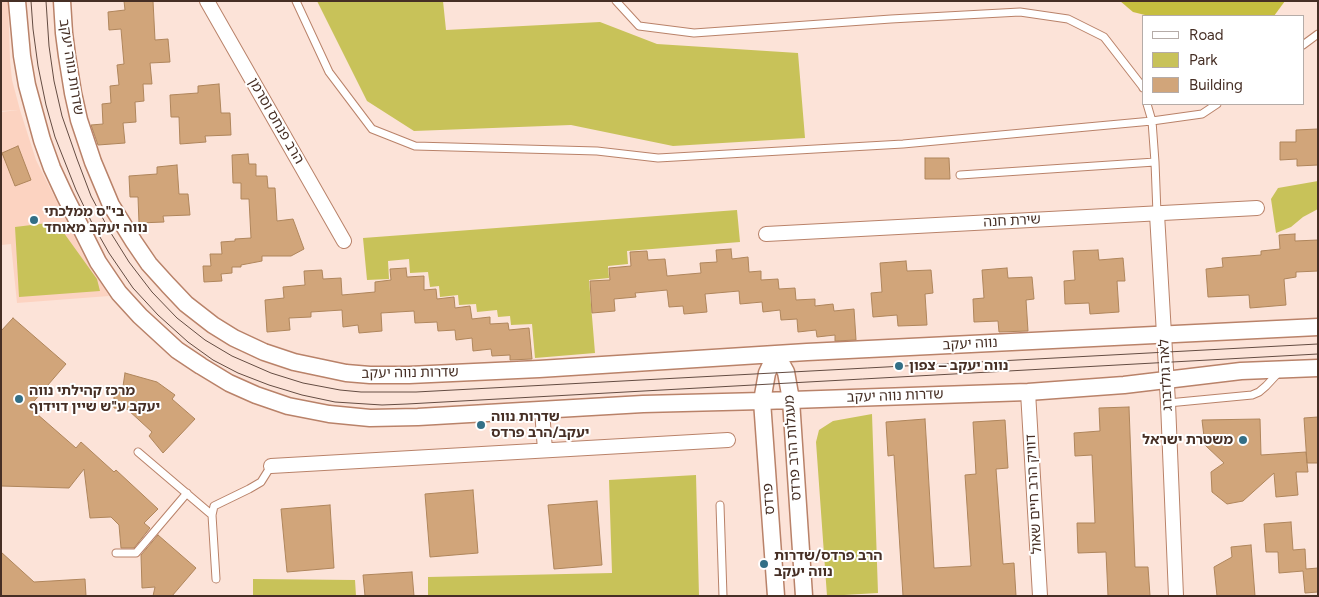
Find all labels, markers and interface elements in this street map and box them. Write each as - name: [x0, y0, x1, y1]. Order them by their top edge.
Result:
- legend: [1142, 15, 1304, 105]
- street label: שדרות נווה יעקב: [55, 18, 87, 116]
- text: Road: [1189, 26, 1224, 44]
- text: Park: [1189, 51, 1218, 69]
- street label: הרב פנחס וסרמן: [245, 75, 307, 167]
- text: Building: [1189, 76, 1243, 94]
- place label: בי"ס ממלכתי נווה יעקב מאוחד: [44, 204, 148, 236]
- street label: שירת חנה: [983, 211, 1041, 231]
- marker: בי"ס ממלכתי נווה יעקב מאוחד: [28, 214, 40, 226]
- street label: נווה יעקב: [942, 334, 998, 354]
- street label: לאה גולדברג: [1156, 338, 1176, 412]
- place label: נווה יעקב – צפון: [909, 358, 1008, 374]
- marker: נווה יעקב – צפון: [893, 360, 905, 372]
- street label: שדרות נווה יעקב: [361, 364, 459, 382]
- place label: מרכז קהילתי נווה יעקב ע"ש שיין דוידוף: [29, 383, 160, 416]
- street label: שדרות נווה יעקב: [846, 386, 944, 406]
- marker: מרכז קהילתי נווה יעקב ע"ש שיין דוידוף: [13, 393, 25, 405]
- street label: מעגלות הרב פרדס: [781, 395, 805, 501]
- place label: שדרות נווה יעקב/הרב פרדס: [491, 409, 589, 442]
- marker: שדרות נווה יעקב/הרב פרדס: [475, 419, 487, 431]
- place label: משטרת ישראל: [1142, 432, 1233, 448]
- street label: דוויק הרב חיים שאול: [1022, 434, 1046, 554]
- marker: משטרת ישראל: [1237, 434, 1249, 446]
- street label: פרדס: [760, 483, 778, 515]
- place label: הרב פרדס/שדרות נווה יעקב: [774, 548, 882, 580]
- marker: הרב פרדס/שדרות נווה יעקב: [758, 558, 770, 570]

